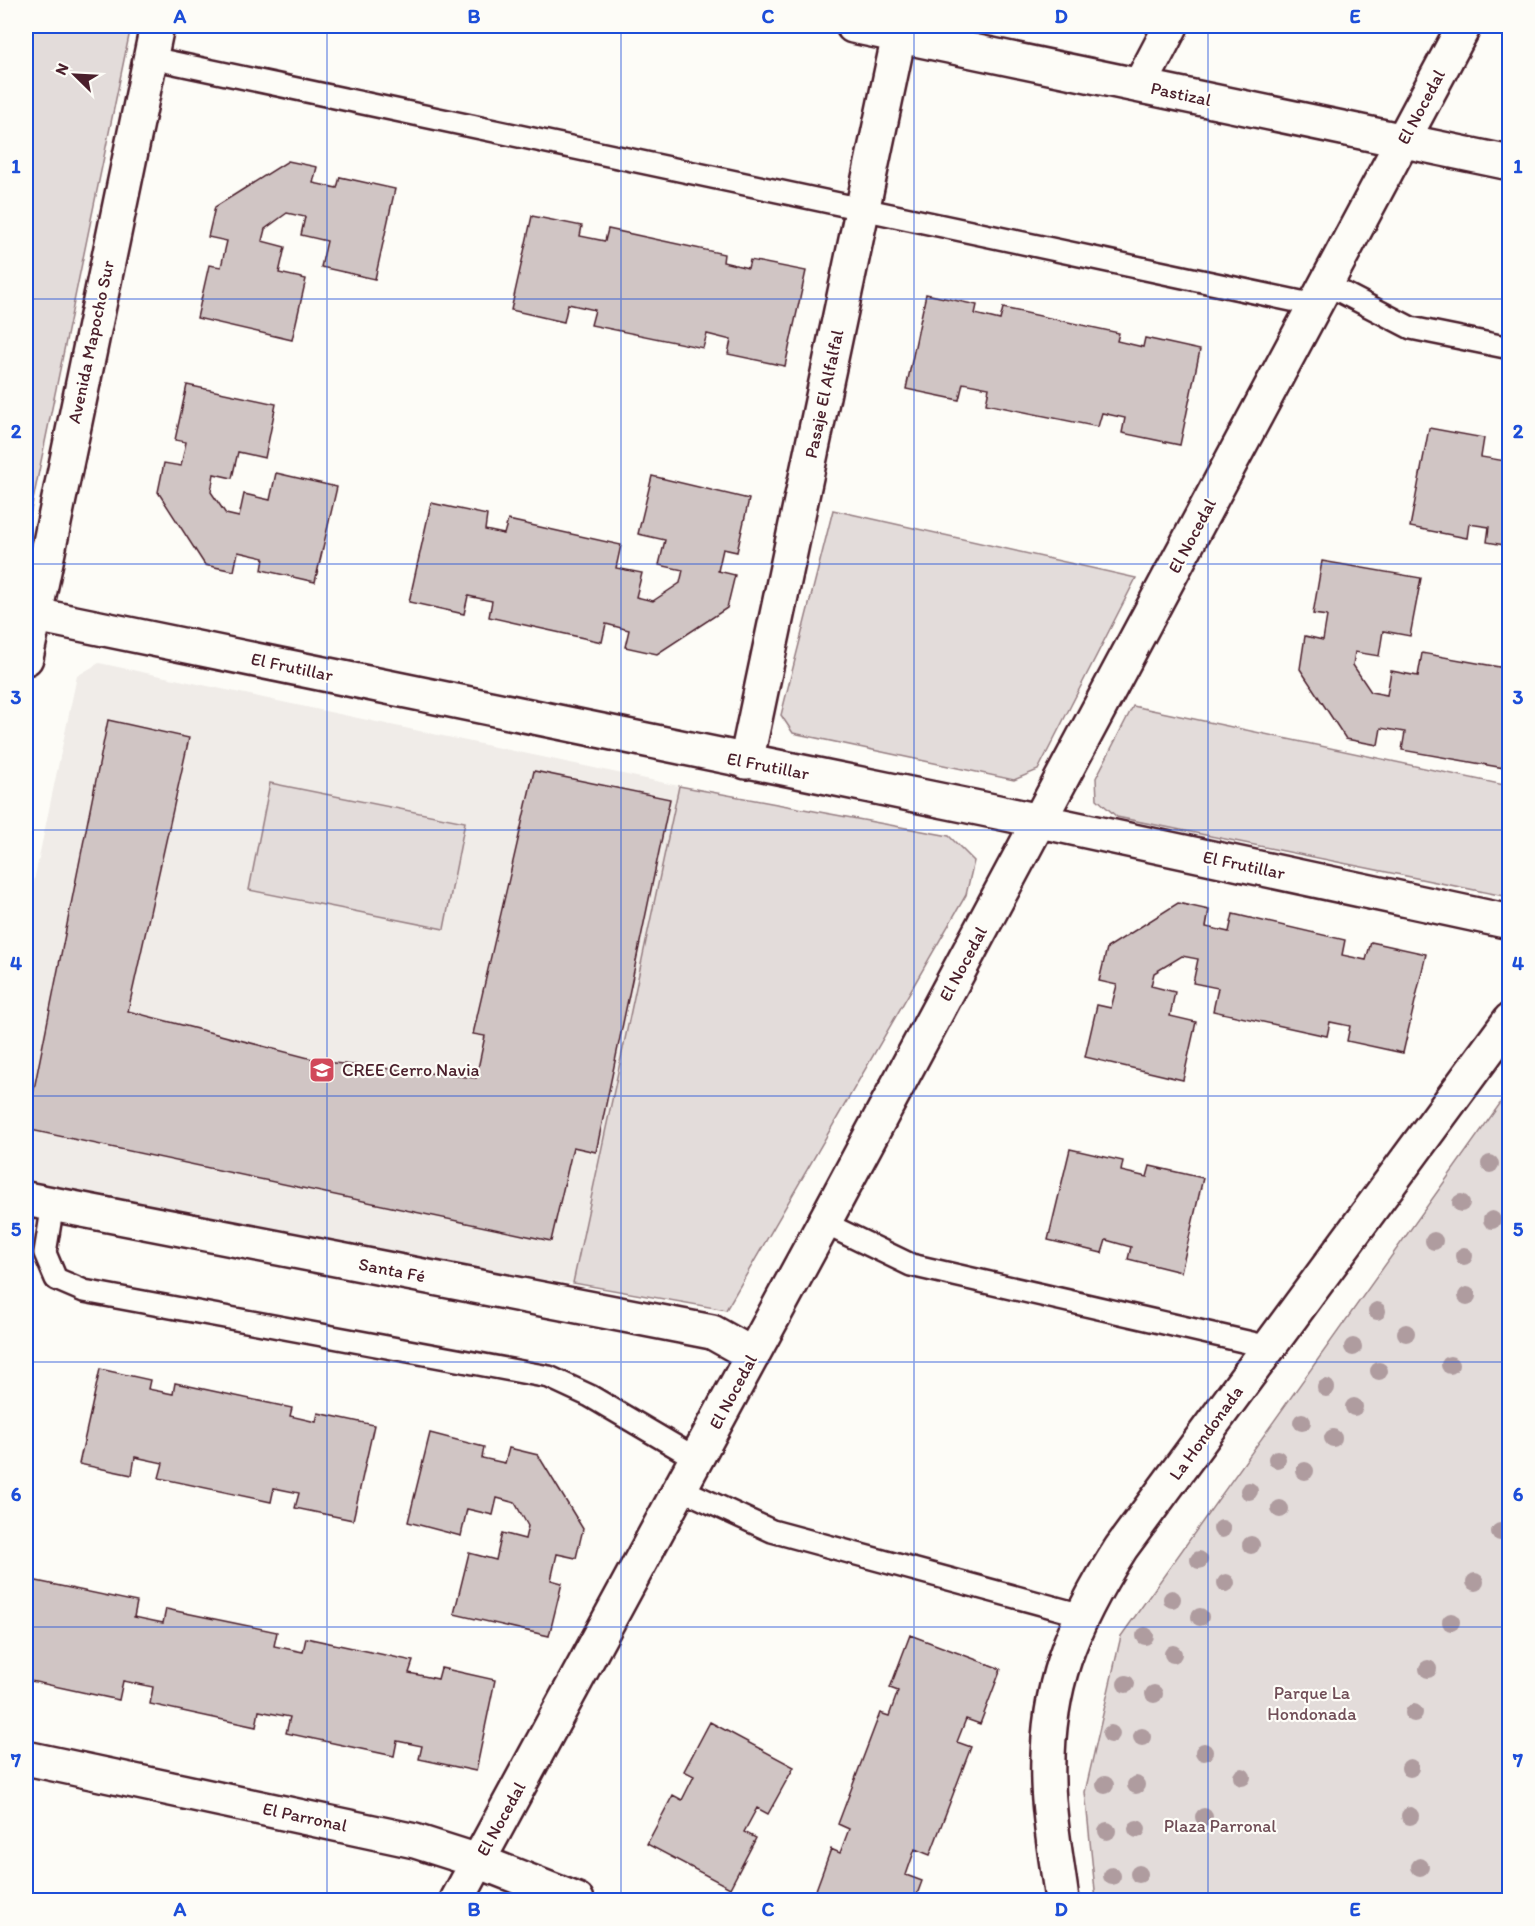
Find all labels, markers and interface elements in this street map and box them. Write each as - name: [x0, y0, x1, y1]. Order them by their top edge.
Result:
- text: A: [173, 4, 187, 28]
- text: B: [468, 4, 481, 28]
- text: C: [762, 4, 775, 28]
- text: D: [1054, 4, 1068, 28]
- text: E: [1349, 4, 1361, 28]
- north arrow: [45, 45, 105, 105]
- text: N: [51, 60, 73, 78]
- street label: El Nocedal: [1392, 66, 1450, 148]
- street label: Pastizal: [1149, 77, 1213, 111]
- text: 1: [11, 154, 21, 178]
- text: 1: [1513, 154, 1523, 178]
- street label: Avenida Mapocho Sur: [63, 258, 119, 425]
- street label: Pasaje El Alfalfal: [800, 328, 848, 460]
- text: 2: [11, 419, 22, 443]
- text: 2: [1513, 419, 1524, 443]
- street label: El Nocedal: [1163, 495, 1221, 577]
- street label: El Frutillar: [249, 648, 336, 687]
- text: 3: [11, 685, 22, 709]
- text: 3: [1513, 685, 1524, 709]
- street label: El Frutillar: [725, 747, 812, 785]
- street label: El Frutillar: [1201, 846, 1288, 885]
- street label: El Nocedal: [934, 923, 992, 1005]
- text: 4: [10, 951, 22, 975]
- text: 4: [1512, 951, 1524, 975]
- school or university icon: CREE Cerro Navia: [307, 1055, 337, 1085]
- place label: CREE Cerro Navia: [342, 1059, 480, 1081]
- text: 5: [11, 1217, 22, 1241]
- text: 5: [1513, 1217, 1524, 1241]
- street label: Santa Fé: [357, 1253, 427, 1287]
- street label: El Nocedal: [704, 1351, 762, 1433]
- street label: La Hondonada: [1164, 1381, 1248, 1485]
- text: 6: [11, 1482, 22, 1506]
- text: 6: [1513, 1482, 1524, 1506]
- park label: Parque La Hondonada: [1267, 1682, 1357, 1725]
- text: 7: [10, 1748, 21, 1772]
- text: 7: [1512, 1748, 1523, 1772]
- street label: El Nocedal: [472, 1778, 530, 1860]
- street label: El Parronal: [261, 1797, 349, 1837]
- park label: Plaza Parronal: [1164, 1815, 1276, 1837]
- text: A: [173, 1897, 187, 1921]
- text: B: [468, 1897, 481, 1921]
- text: C: [762, 1897, 775, 1921]
- text: D: [1054, 1897, 1068, 1921]
- text: E: [1349, 1897, 1361, 1921]

